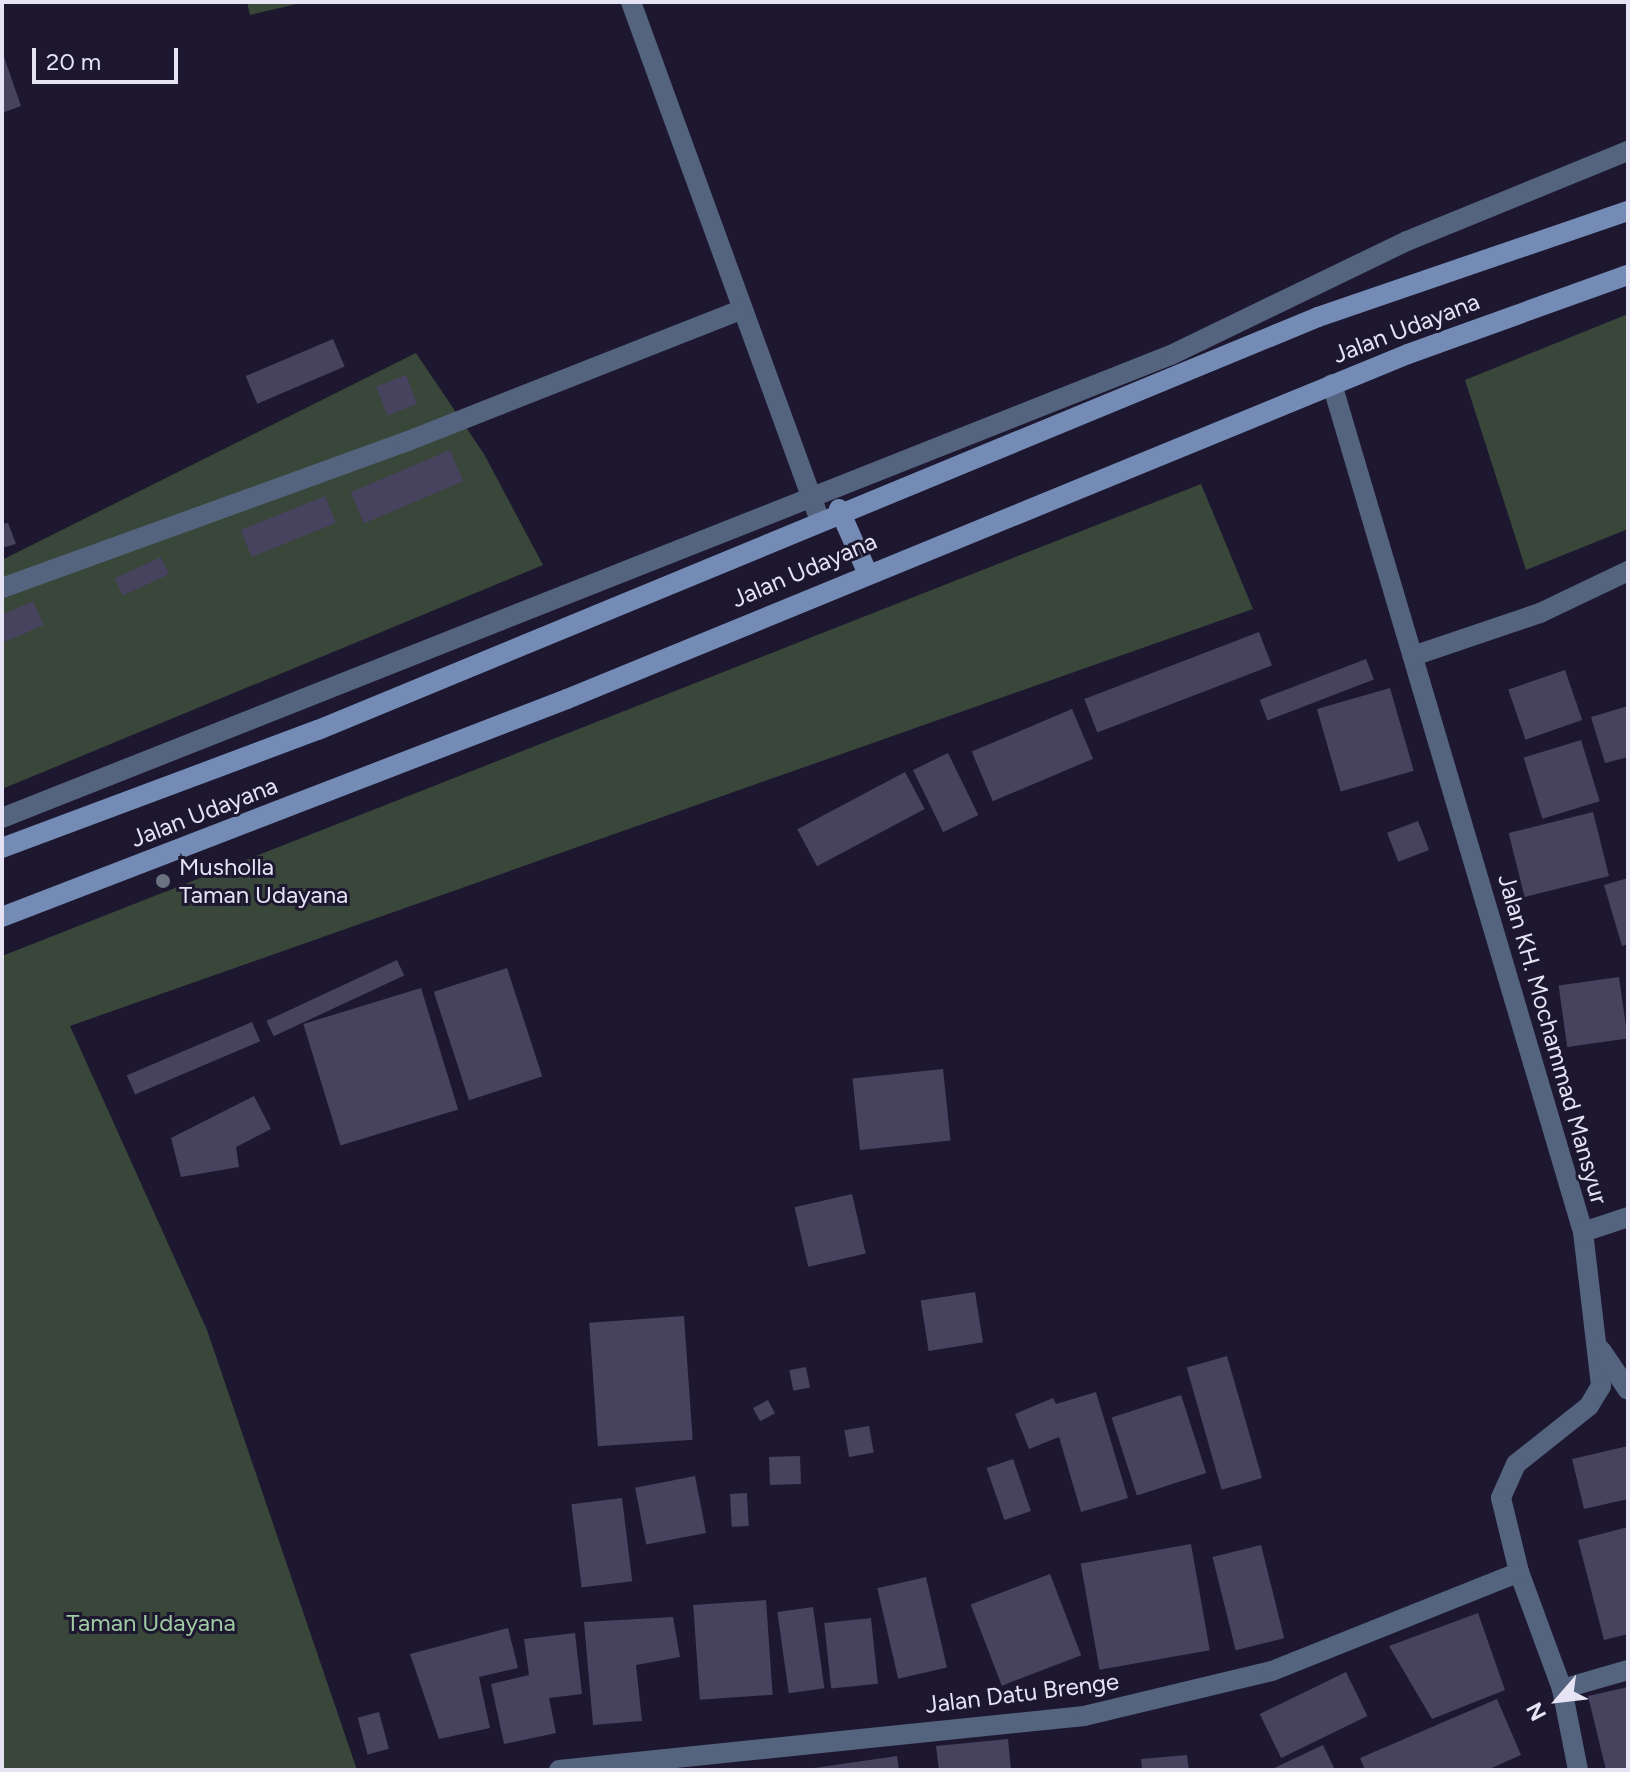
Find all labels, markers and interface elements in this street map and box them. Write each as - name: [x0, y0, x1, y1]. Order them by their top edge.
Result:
- scale bar: [36, 32, 182, 82]
- text: 20 m: [46, 47, 101, 76]
- street label: Jalan Udayana: [1329, 287, 1483, 369]
- street label: Jalan Udayana: [727, 527, 881, 613]
- street label: Jalan Udayana: [127, 771, 281, 853]
- place label: Musholla Taman Udayana: [179, 853, 348, 909]
- street label: Jalan KH. Mochammad Mansyur: [1492, 871, 1614, 1207]
- marker: Musholla Taman Udayana: [154, 872, 172, 890]
- park label: Taman Udayana: [66, 1609, 236, 1637]
- north arrow: [1518, 1660, 1598, 1740]
- street label: Jalan Datu Brenge: [923, 1667, 1121, 1719]
- text: N: [1520, 1698, 1552, 1725]

